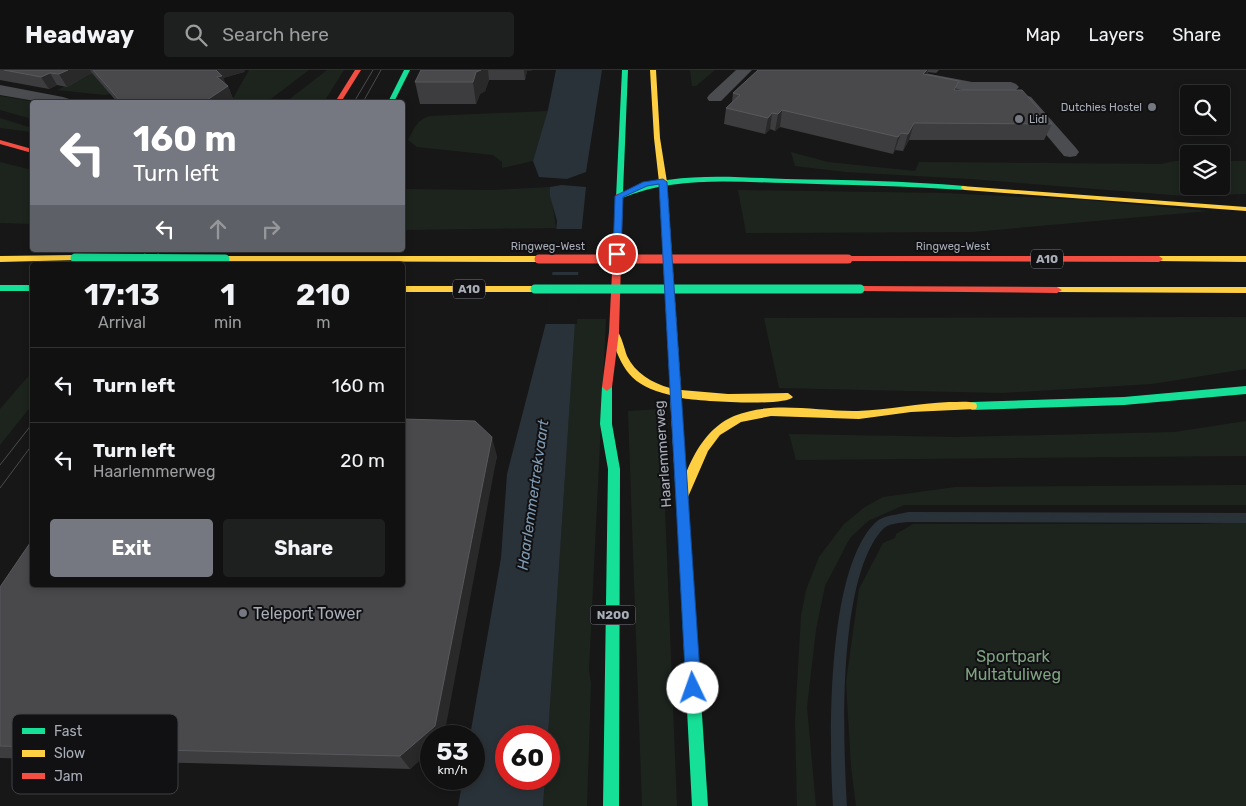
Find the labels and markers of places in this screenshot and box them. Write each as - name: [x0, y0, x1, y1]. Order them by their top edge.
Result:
- place label: Dutchies Hostel: [1061, 101, 1142, 114]
- marker: Dutchies Hostel: [1146, 101, 1158, 113]
- marker: Lidl: [1013, 113, 1025, 125]
- place label: Lidl: [1029, 113, 1047, 126]
- pin: [596, 233, 638, 275]
- place label: Teleport Tower: [253, 604, 361, 623]
- marker: Teleport Tower: [237, 607, 249, 619]

